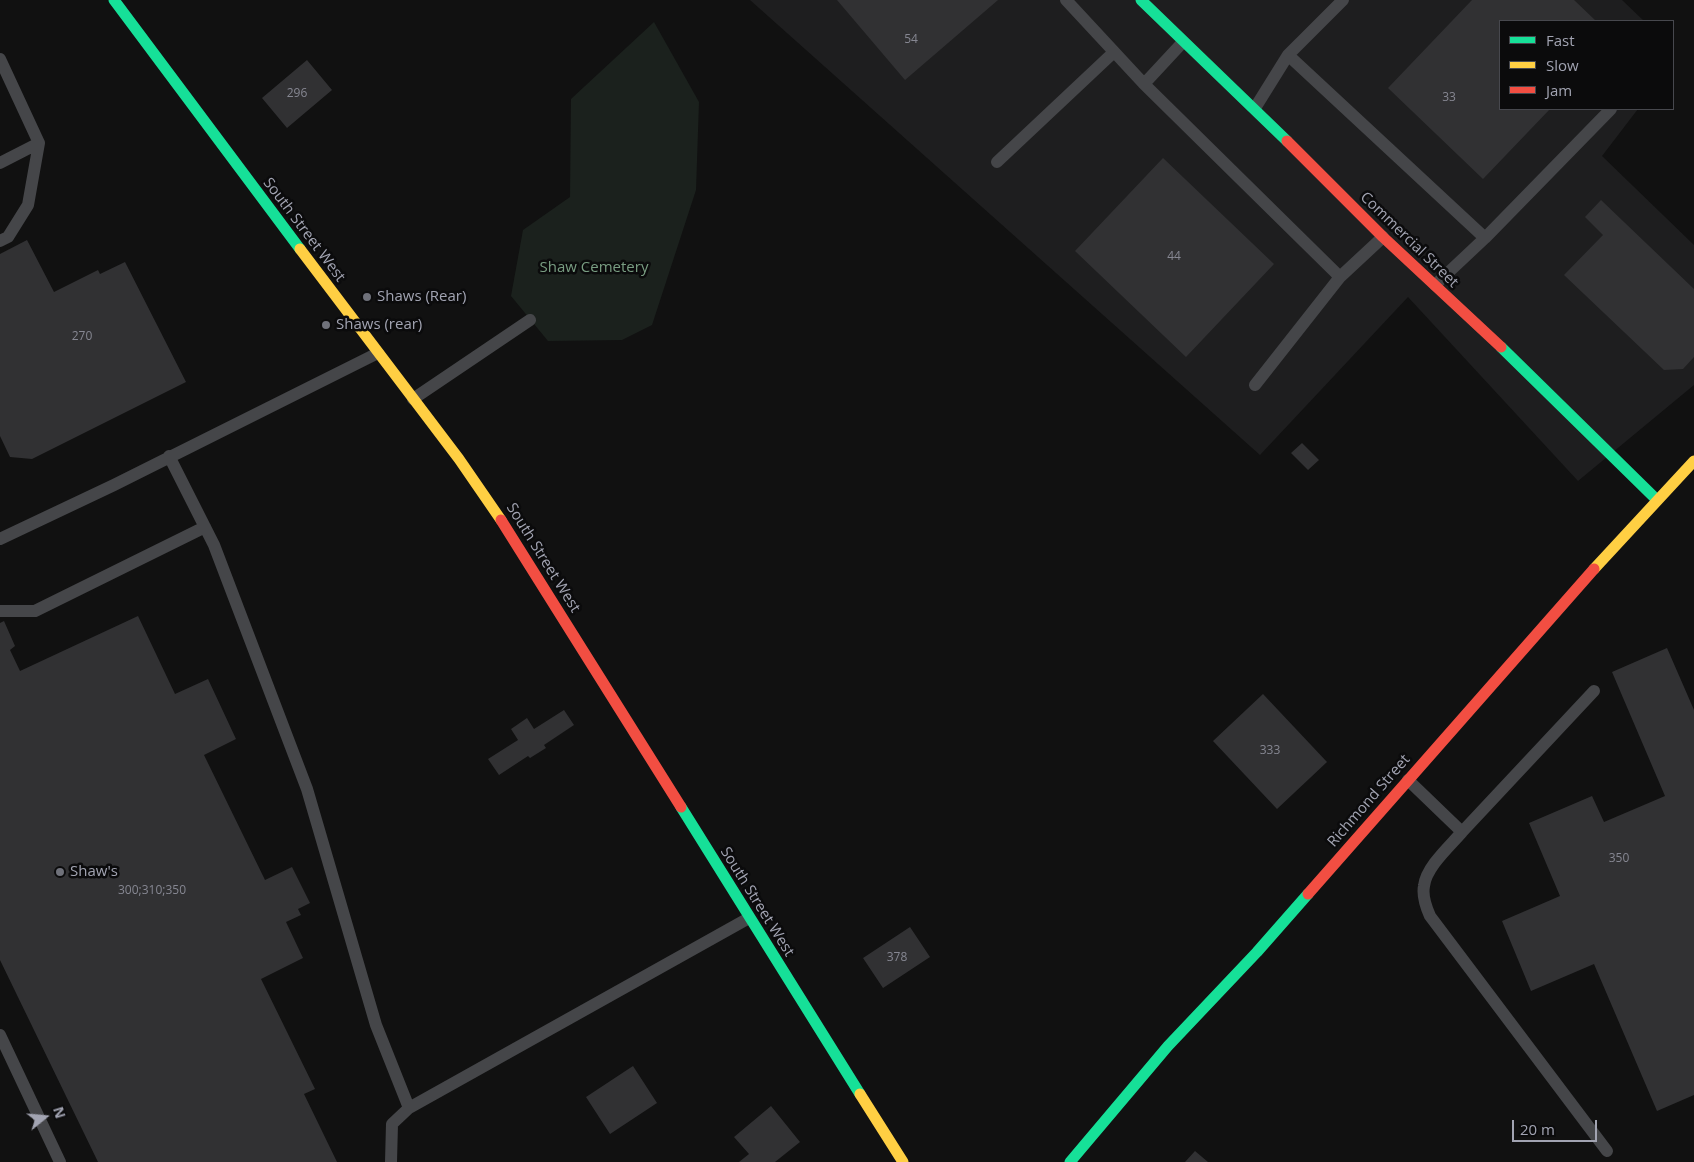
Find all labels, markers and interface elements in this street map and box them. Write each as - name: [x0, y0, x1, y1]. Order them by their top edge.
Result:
- legend: [1499, 20, 1674, 110]
- text: Fast: [1546, 30, 1575, 50]
- house number: 54: [904, 33, 918, 47]
- text: Slow: [1546, 55, 1579, 75]
- text: Jam: [1546, 80, 1572, 100]
- house number: 296: [287, 87, 307, 101]
- house number: 33: [1442, 91, 1456, 105]
- street label: South Street West: [259, 174, 349, 286]
- street label: Commercial Street: [1356, 188, 1462, 292]
- house number: 44: [1167, 250, 1181, 264]
- park label: Shaw Cemetery: [540, 259, 648, 277]
- place label: Shaws (Rear): [377, 288, 466, 306]
- marker: Shaws (Rear): [361, 291, 373, 303]
- place label: Shaws (rear): [336, 316, 422, 334]
- marker: Shaws (rear): [320, 319, 332, 331]
- house number: 270: [72, 330, 92, 344]
- street label: South Street West: [502, 500, 584, 616]
- house number: 333: [1260, 744, 1280, 758]
- street label: Richmond Street: [1324, 751, 1414, 851]
- street label: South Street West: [716, 844, 798, 960]
- house number: 350: [1609, 852, 1629, 866]
- place label: Shaw's: [70, 863, 118, 881]
- marker: Shaw's: [54, 866, 66, 878]
- house number: 300;310;350: [118, 884, 186, 898]
- house number: 378: [887, 951, 907, 965]
- north arrow: [20, 1092, 70, 1142]
- text: N: [49, 1104, 71, 1121]
- scale bar: [1514, 1110, 1599, 1142]
- text: 20 m: [1520, 1119, 1555, 1139]

